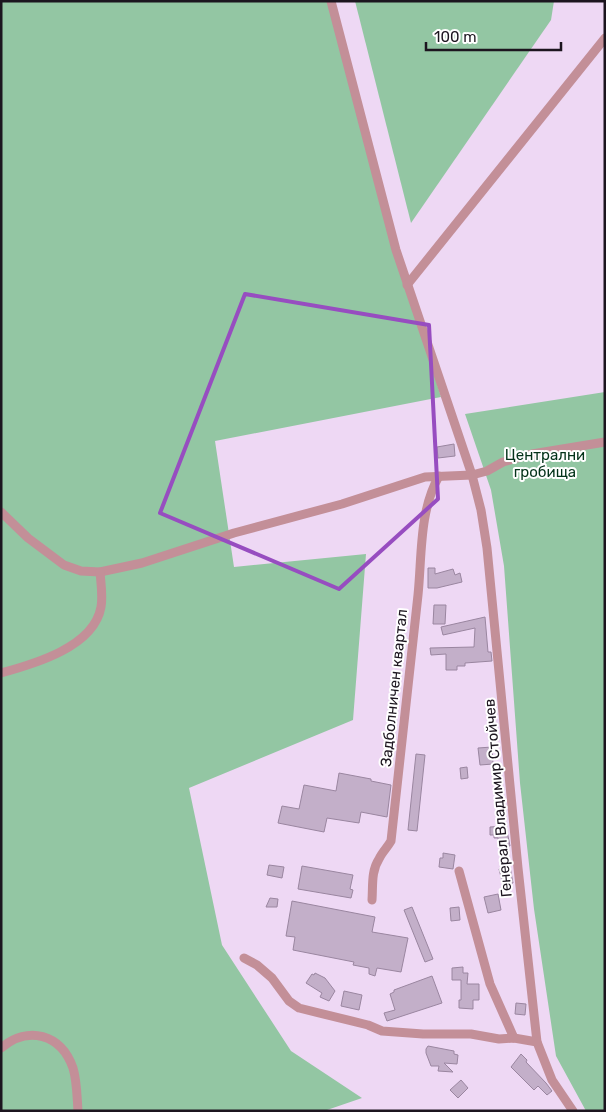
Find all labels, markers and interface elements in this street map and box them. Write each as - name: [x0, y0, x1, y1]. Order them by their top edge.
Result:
- scale bar: [426, 20, 561, 52]
- text: 100 m: [434, 28, 476, 46]
- park label: Централни гробища: [505, 446, 585, 481]
- street label: Задболничен квартал: [377, 608, 411, 768]
- street label: Генерал Владимир Стойчев: [480, 698, 516, 898]

